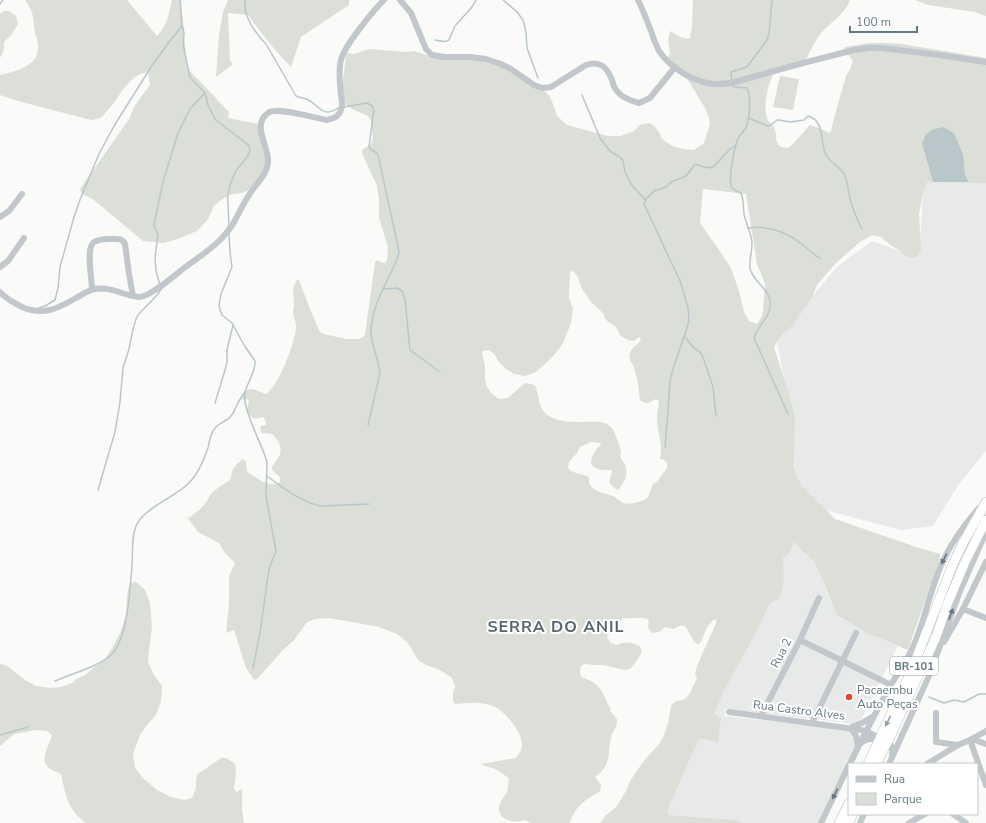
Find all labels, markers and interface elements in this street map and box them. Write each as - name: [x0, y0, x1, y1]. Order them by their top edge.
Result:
- scale bar: [850, 8, 917, 34]
- text: 100 m: [856, 14, 891, 30]
- one-way arrow: [941, 553, 947, 565]
- one-way arrow: [948, 607, 954, 619]
- district label: SERRA DO ANIL: [487, 616, 625, 638]
- street label: Rua 2: [767, 635, 795, 671]
- road number: BR-101: [890, 657, 938, 675]
- place label: Pacaembu Auto Peças: [857, 682, 918, 712]
- marker: Pacaembu Auto Peças: [844, 692, 854, 702]
- street label: Rua Castro Alves: [752, 696, 846, 724]
- one-way arrow: [885, 715, 891, 727]
- legend: [848, 763, 978, 815]
- text: Rua: [884, 771, 905, 787]
- one-way arrow: [832, 789, 838, 800]
- text: Parque: [884, 791, 922, 807]

